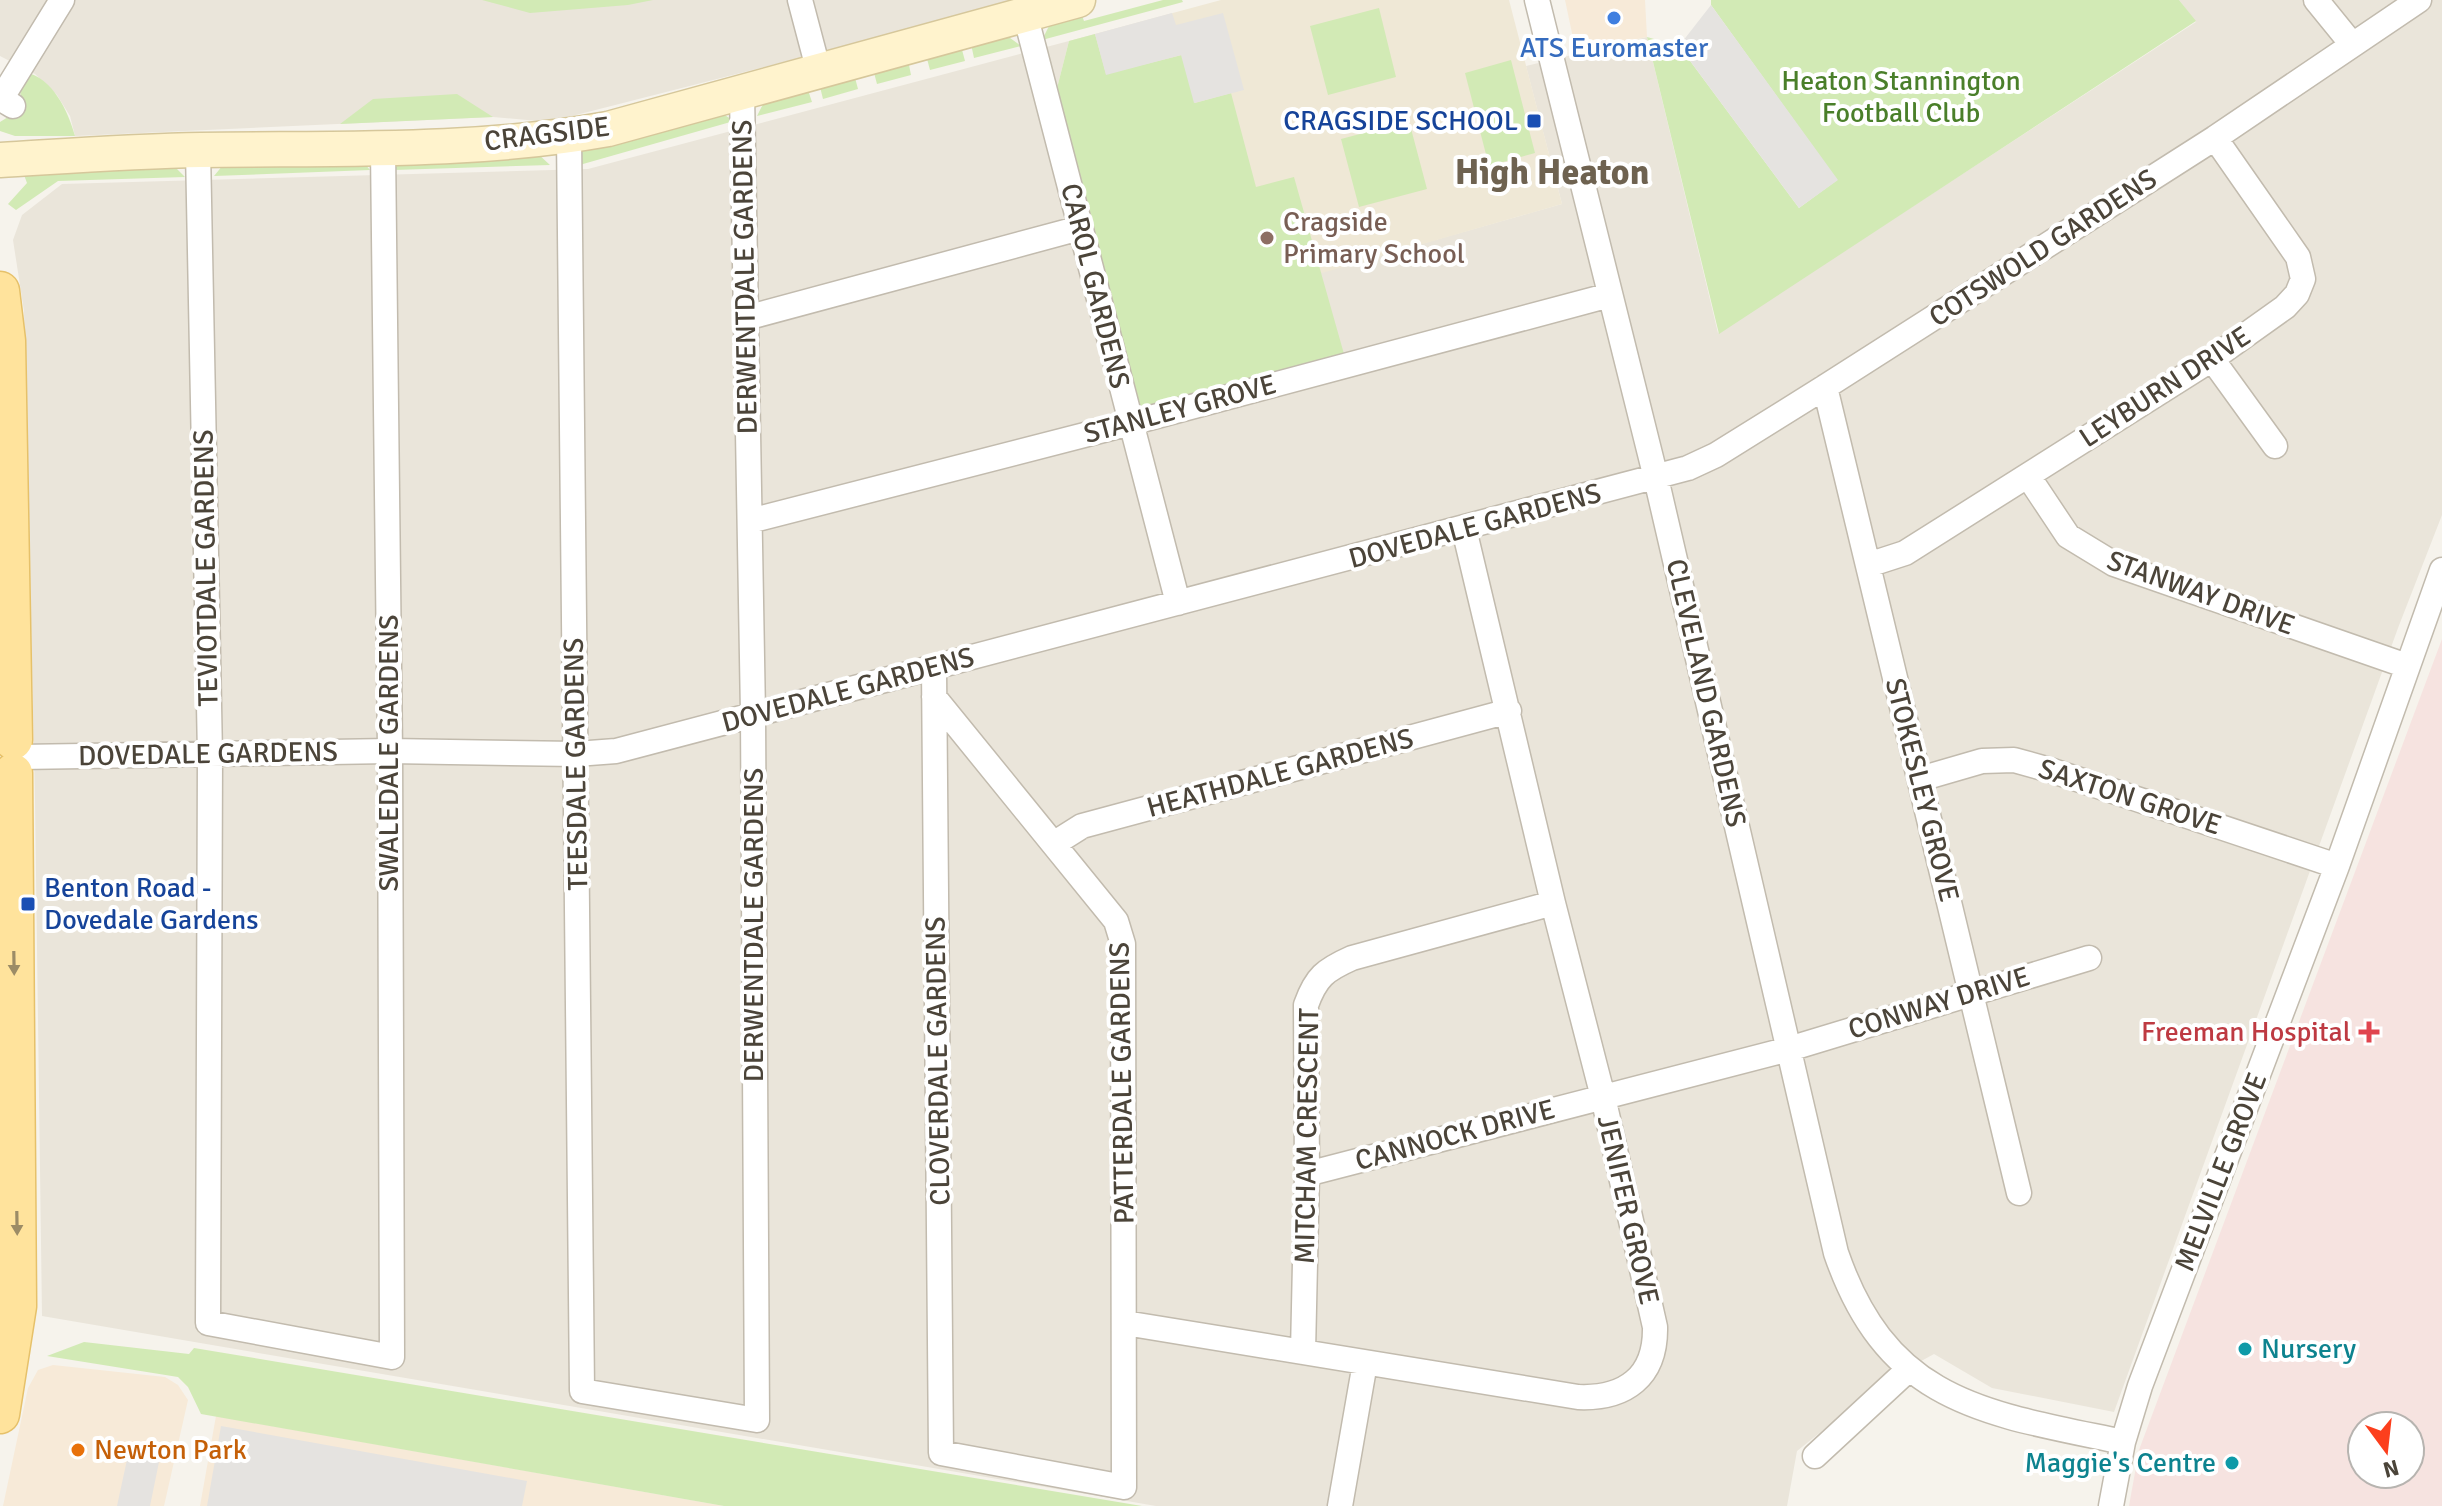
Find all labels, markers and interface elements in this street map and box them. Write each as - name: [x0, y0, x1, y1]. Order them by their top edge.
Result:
- marker: ATS Euromaster: [1605, 9, 1623, 27]
- place label: ATS Euromaster: [1520, 31, 1709, 65]
- park label: Heaton Stannington Football Club: [1781, 64, 2021, 130]
- place label: CRAGSIDE SCHOOL: [1283, 104, 1518, 138]
- street label: CRAGSIDE: [482, 109, 612, 159]
- marker: CRAGSIDE SCHOOL: [1525, 112, 1543, 130]
- street label: DERWENTDALE GARDENS: [725, 119, 765, 435]
- district label: High Heaton: [1455, 150, 1649, 195]
- street label: COTSWOLD GARDENS: [1923, 162, 2163, 334]
- street label: CAROL GARDENS: [1053, 180, 1137, 392]
- place label: Cragside Primary School: [1283, 205, 1465, 271]
- marker: Cragside Primary School: [1258, 229, 1276, 247]
- street label: LEYBURN DRIVE: [2073, 319, 2257, 455]
- street label: STANLEY GROVE: [1080, 367, 1280, 451]
- street label: TEVIOTDALE GARDENS: [187, 429, 225, 707]
- street label: DOVEDALE GARDENS: [1345, 476, 1605, 576]
- street label: STANWAY DRIVE: [2103, 543, 2299, 643]
- street label: CLEVELAND GARDENS: [1659, 556, 1753, 830]
- street label: SWALEDALE GARDENS: [372, 614, 406, 892]
- street label: TEESDALE GARDENS: [557, 637, 595, 891]
- street label: DOVEDALE GARDENS: [718, 640, 978, 740]
- street label: STOKESLEY GROVE: [1878, 675, 1966, 905]
- street label: HEATHDALE GARDENS: [1143, 721, 1417, 825]
- street label: DOVEDALE GARDENS: [78, 735, 338, 773]
- street label: SAXTON GROVE: [2034, 751, 2226, 843]
- street label: DERWENTDALE GARDENS: [737, 768, 771, 1082]
- place label: Benton Road - Dovedale Gardens: [44, 871, 259, 937]
- marker: Benton Road - Dovedale Gardens: [19, 895, 37, 913]
- street label: CLOVERDALE GARDENS: [918, 916, 958, 1206]
- street label: PATTERDALE GARDENS: [1103, 942, 1141, 1224]
- one-way arrow: [8, 951, 20, 976]
- street label: CONWAY DRIVE: [1844, 959, 2034, 1047]
- street label: MITCHAM CRESCENT: [1288, 1007, 1326, 1264]
- place label: Freeman Hospital: [2141, 1015, 2351, 1049]
- marker: Freeman Hospital: [2358, 1021, 2380, 1043]
- street label: MELVILLE GROVE: [2168, 1068, 2274, 1276]
- street label: CANNOCK DRIVE: [1351, 1092, 1559, 1178]
- street label: JENIFER GROVE: [1590, 1112, 1666, 1308]
- one-way arrow: [11, 1211, 23, 1236]
- place label: Nursery: [2261, 1332, 2356, 1366]
- marker: Nursery: [2236, 1340, 2254, 1358]
- north arrow: [2346, 1410, 2426, 1490]
- place label: Newton Park: [94, 1433, 247, 1467]
- marker: Newton Park: [69, 1441, 87, 1459]
- place label: Maggie's Centre: [2024, 1446, 2216, 1480]
- marker: Maggie's Centre: [2223, 1454, 2241, 1472]
- text: N: [2380, 1454, 2402, 1484]

